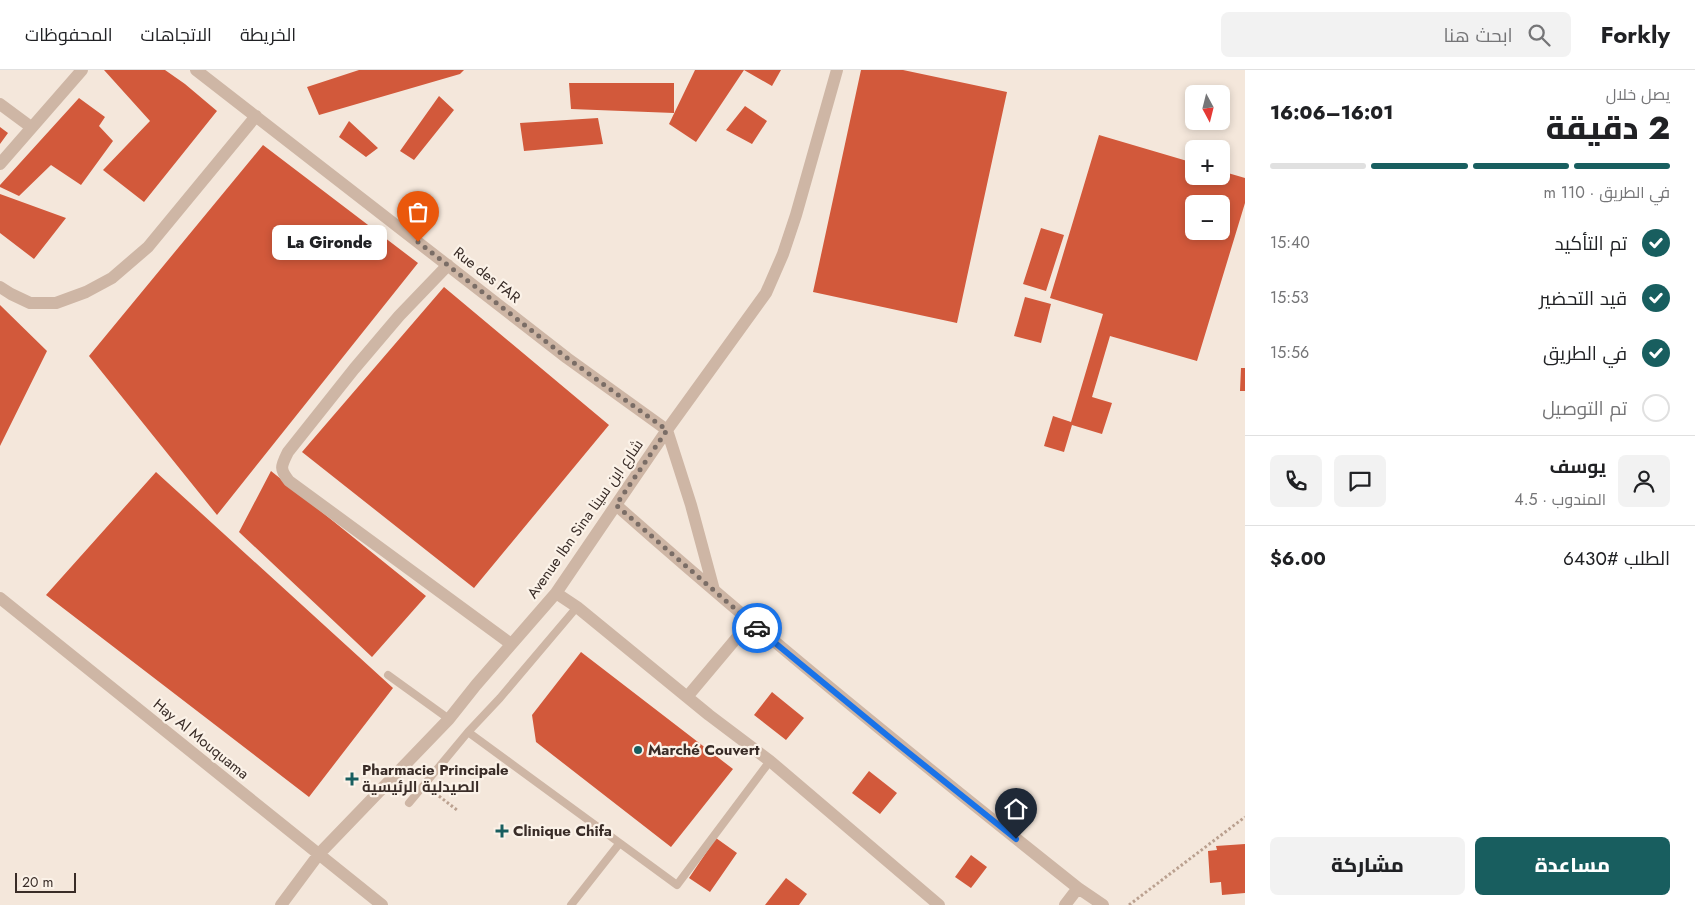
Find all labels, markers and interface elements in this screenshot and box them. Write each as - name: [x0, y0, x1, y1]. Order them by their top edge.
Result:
- search box: [1221, 12, 1571, 57]
- text: Forkly: [1601, 17, 1670, 52]
- icon: search: [1525, 21, 1553, 49]
- text: المحفوظات: [25, 22, 113, 48]
- text: الاتجاهات: [141, 22, 212, 48]
- text: الخريطة: [240, 22, 296, 48]
- text: ابحث هنا: [1443, 22, 1513, 49]
- text: يصل خلال: [1606, 83, 1670, 106]
- north arrow: [1185, 85, 1230, 130]
- map controls: [1185, 85, 1230, 240]
- text: 16:01–16:06: [1270, 99, 1393, 126]
- text: 2 دقيقة: [1546, 105, 1670, 151]
- button: +: [1185, 140, 1230, 185]
- text: في الطريق · 110 m: [1543, 181, 1670, 204]
- pin: [397, 191, 439, 242]
- button: −: [1185, 195, 1230, 240]
- icon: bag: [404, 198, 432, 226]
- callout: La Gironde: [273, 224, 388, 260]
- icon: check: [1642, 229, 1670, 257]
- text: تم التأكيد: [1555, 230, 1627, 257]
- text: La Gironde: [287, 231, 372, 254]
- text: 15:40: [1270, 231, 1310, 254]
- street label: Rue des FAR: [449, 242, 526, 309]
- icon: check: [1642, 284, 1670, 312]
- text: قيد التحضير: [1539, 285, 1627, 312]
- text: 15:53: [1270, 286, 1309, 309]
- icon: check: [1642, 339, 1670, 367]
- text: في الطريق: [1543, 340, 1627, 367]
- text: 15:56: [1270, 341, 1309, 364]
- text: تم التوصيل: [1542, 395, 1627, 422]
- street label: Avenue Ibn Sina شارع ابن سينا: [522, 435, 648, 603]
- text: يوسف: [1550, 453, 1606, 480]
- button: phone: [1270, 455, 1322, 507]
- button: chat: [1334, 455, 1386, 507]
- button: person: [1618, 455, 1670, 507]
- text: المندوب · 4.5: [1514, 488, 1606, 511]
- text: $6.00: [1270, 545, 1326, 572]
- text: الطلب #6430: [1563, 545, 1670, 572]
- courier: [732, 603, 782, 653]
- icon: car: [743, 614, 771, 642]
- street label: Hay Al Mouquama: [148, 693, 254, 785]
- place label: Marché Couvert: [648, 739, 760, 761]
- marker: Marché Couvert: [632, 744, 644, 756]
- place label: Pharmacie Principale الصيدلية الرئيسية: [362, 759, 509, 798]
- marker: Pharmacie Principale الصيدلية الرئيسية: [346, 773, 358, 785]
- pin: [995, 788, 1037, 839]
- icon: home: [1002, 795, 1030, 823]
- place label: Clinique Chifa: [513, 820, 612, 842]
- marker: Clinique Chifa: [495, 824, 509, 838]
- button: مشاركة: [1270, 837, 1465, 895]
- button: مساعدة: [1475, 837, 1670, 895]
- scale bar: [15, 870, 76, 893]
- text: 20 m: [22, 872, 54, 892]

